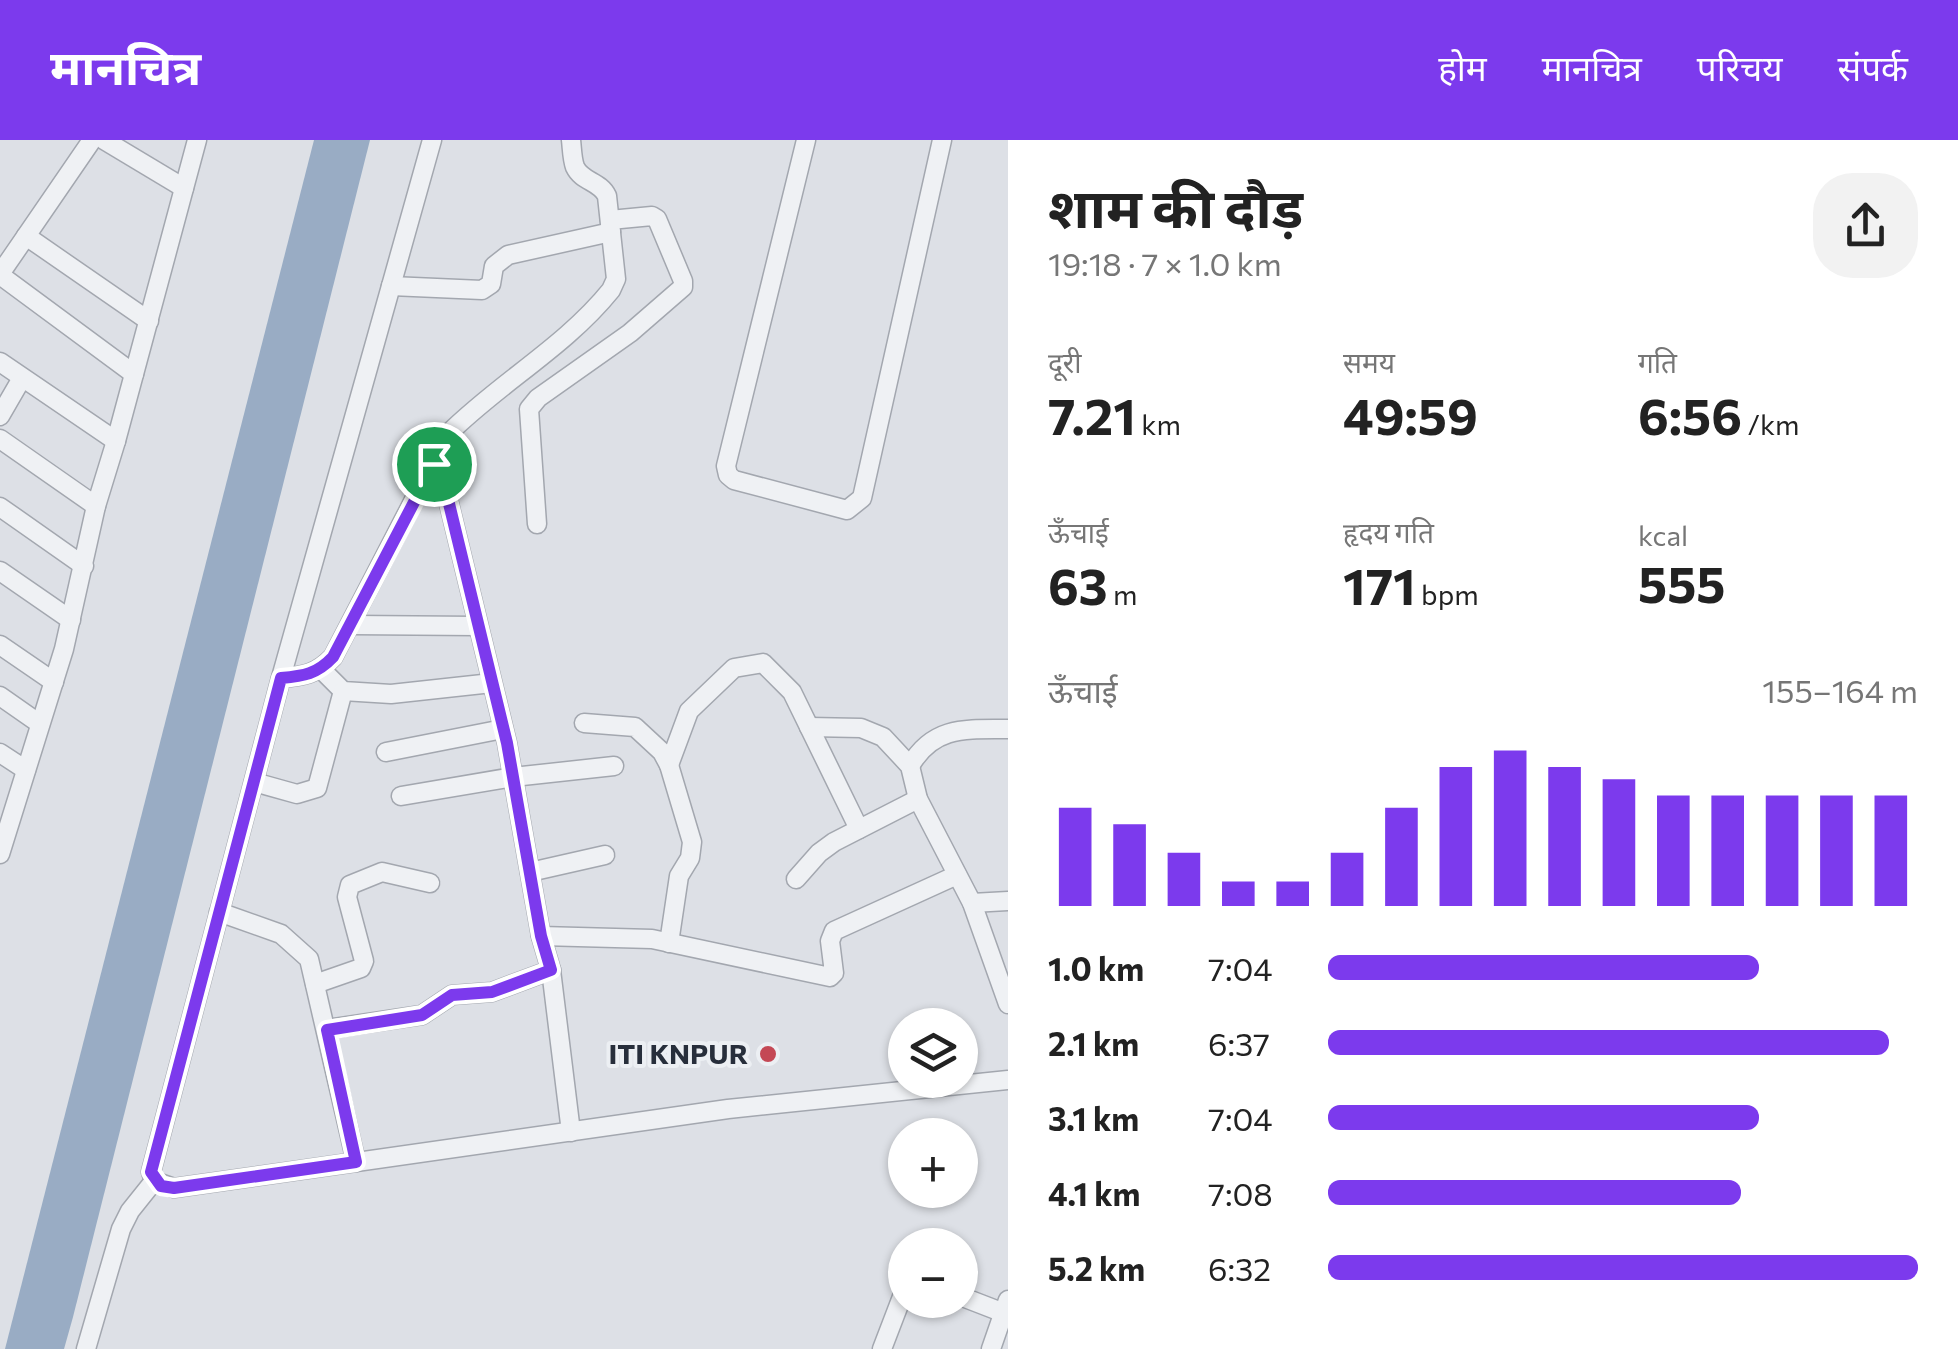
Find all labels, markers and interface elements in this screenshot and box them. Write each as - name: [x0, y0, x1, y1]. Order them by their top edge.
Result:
- text: मानचित्र: [50, 36, 201, 95]
- text: होम: [1438, 45, 1487, 88]
- text: मानचित्र: [1542, 45, 1642, 88]
- text: परिचय: [1697, 45, 1783, 88]
- text: संपर्क: [1838, 45, 1908, 88]
- text: शाम की दौड़: [1048, 172, 1303, 239]
- button: share: [1813, 173, 1918, 278]
- text: 19:18 · 7 × 1.0 km: [1048, 243, 1282, 283]
- text: दूरी: [1048, 345, 1082, 379]
- text: समय: [1343, 345, 1395, 379]
- text: गति: [1638, 345, 1677, 379]
- text: 7.21: [1048, 384, 1136, 445]
- text: 49:59: [1343, 384, 1478, 445]
- text: 6:56: [1638, 384, 1742, 445]
- text: km: [1136, 407, 1181, 441]
- text: /km: [1742, 407, 1800, 441]
- pin: [392, 422, 477, 507]
- icon: arrive: [407, 437, 462, 492]
- text: ऊँचाई: [1048, 515, 1109, 549]
- text: हृदय गति: [1343, 515, 1434, 549]
- text: kcal: [1638, 518, 1688, 552]
- text: 555: [1638, 552, 1725, 613]
- text: 63: [1048, 554, 1108, 615]
- text: 171: [1343, 554, 1416, 615]
- text: m: [1108, 577, 1137, 611]
- text: bpm: [1416, 577, 1479, 611]
- text: ऊँचाई: [1048, 670, 1117, 710]
- text: 155–164 m: [1762, 670, 1918, 710]
- text: 1.0 km: [1048, 948, 1144, 988]
- text: 7:04: [1208, 948, 1273, 988]
- map controls: [888, 1008, 978, 1318]
- button: layers: [888, 1008, 978, 1098]
- text: 2.1 km: [1048, 1023, 1139, 1063]
- text: 6:37: [1208, 1023, 1270, 1063]
- place label: ITI KNPUR: [608, 1036, 748, 1070]
- marker: ITI KNPUR: [757, 1043, 779, 1065]
- text: 3.1 km: [1048, 1098, 1139, 1138]
- text: 7:04: [1208, 1098, 1273, 1138]
- button: +: [888, 1118, 978, 1208]
- text: 4.1 km: [1048, 1173, 1141, 1213]
- text: 7:08: [1208, 1173, 1273, 1213]
- button: −: [888, 1228, 978, 1318]
- text: 5.2 km: [1048, 1248, 1145, 1288]
- text: 6:32: [1208, 1248, 1271, 1288]

